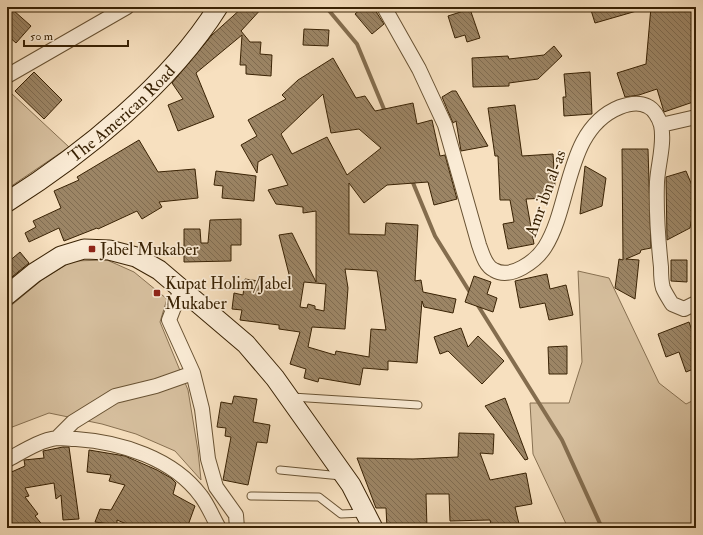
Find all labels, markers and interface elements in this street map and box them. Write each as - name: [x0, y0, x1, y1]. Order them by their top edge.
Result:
- scale bar: [24, 22, 128, 48]
- text: 50 m: [30, 29, 54, 44]
- street label: The American Road: [64, 60, 180, 167]
- street label: Amr ibn al-as: [520, 147, 571, 240]
- place label: Jabel Mukaber: [99, 239, 199, 261]
- marker: Jabel Mukaber: [87, 244, 97, 254]
- place label: Kupat Holim/Jabel Mukaber: [165, 273, 292, 314]
- marker: Kupat Holim/Jabel Mukaber: [152, 288, 162, 298]

